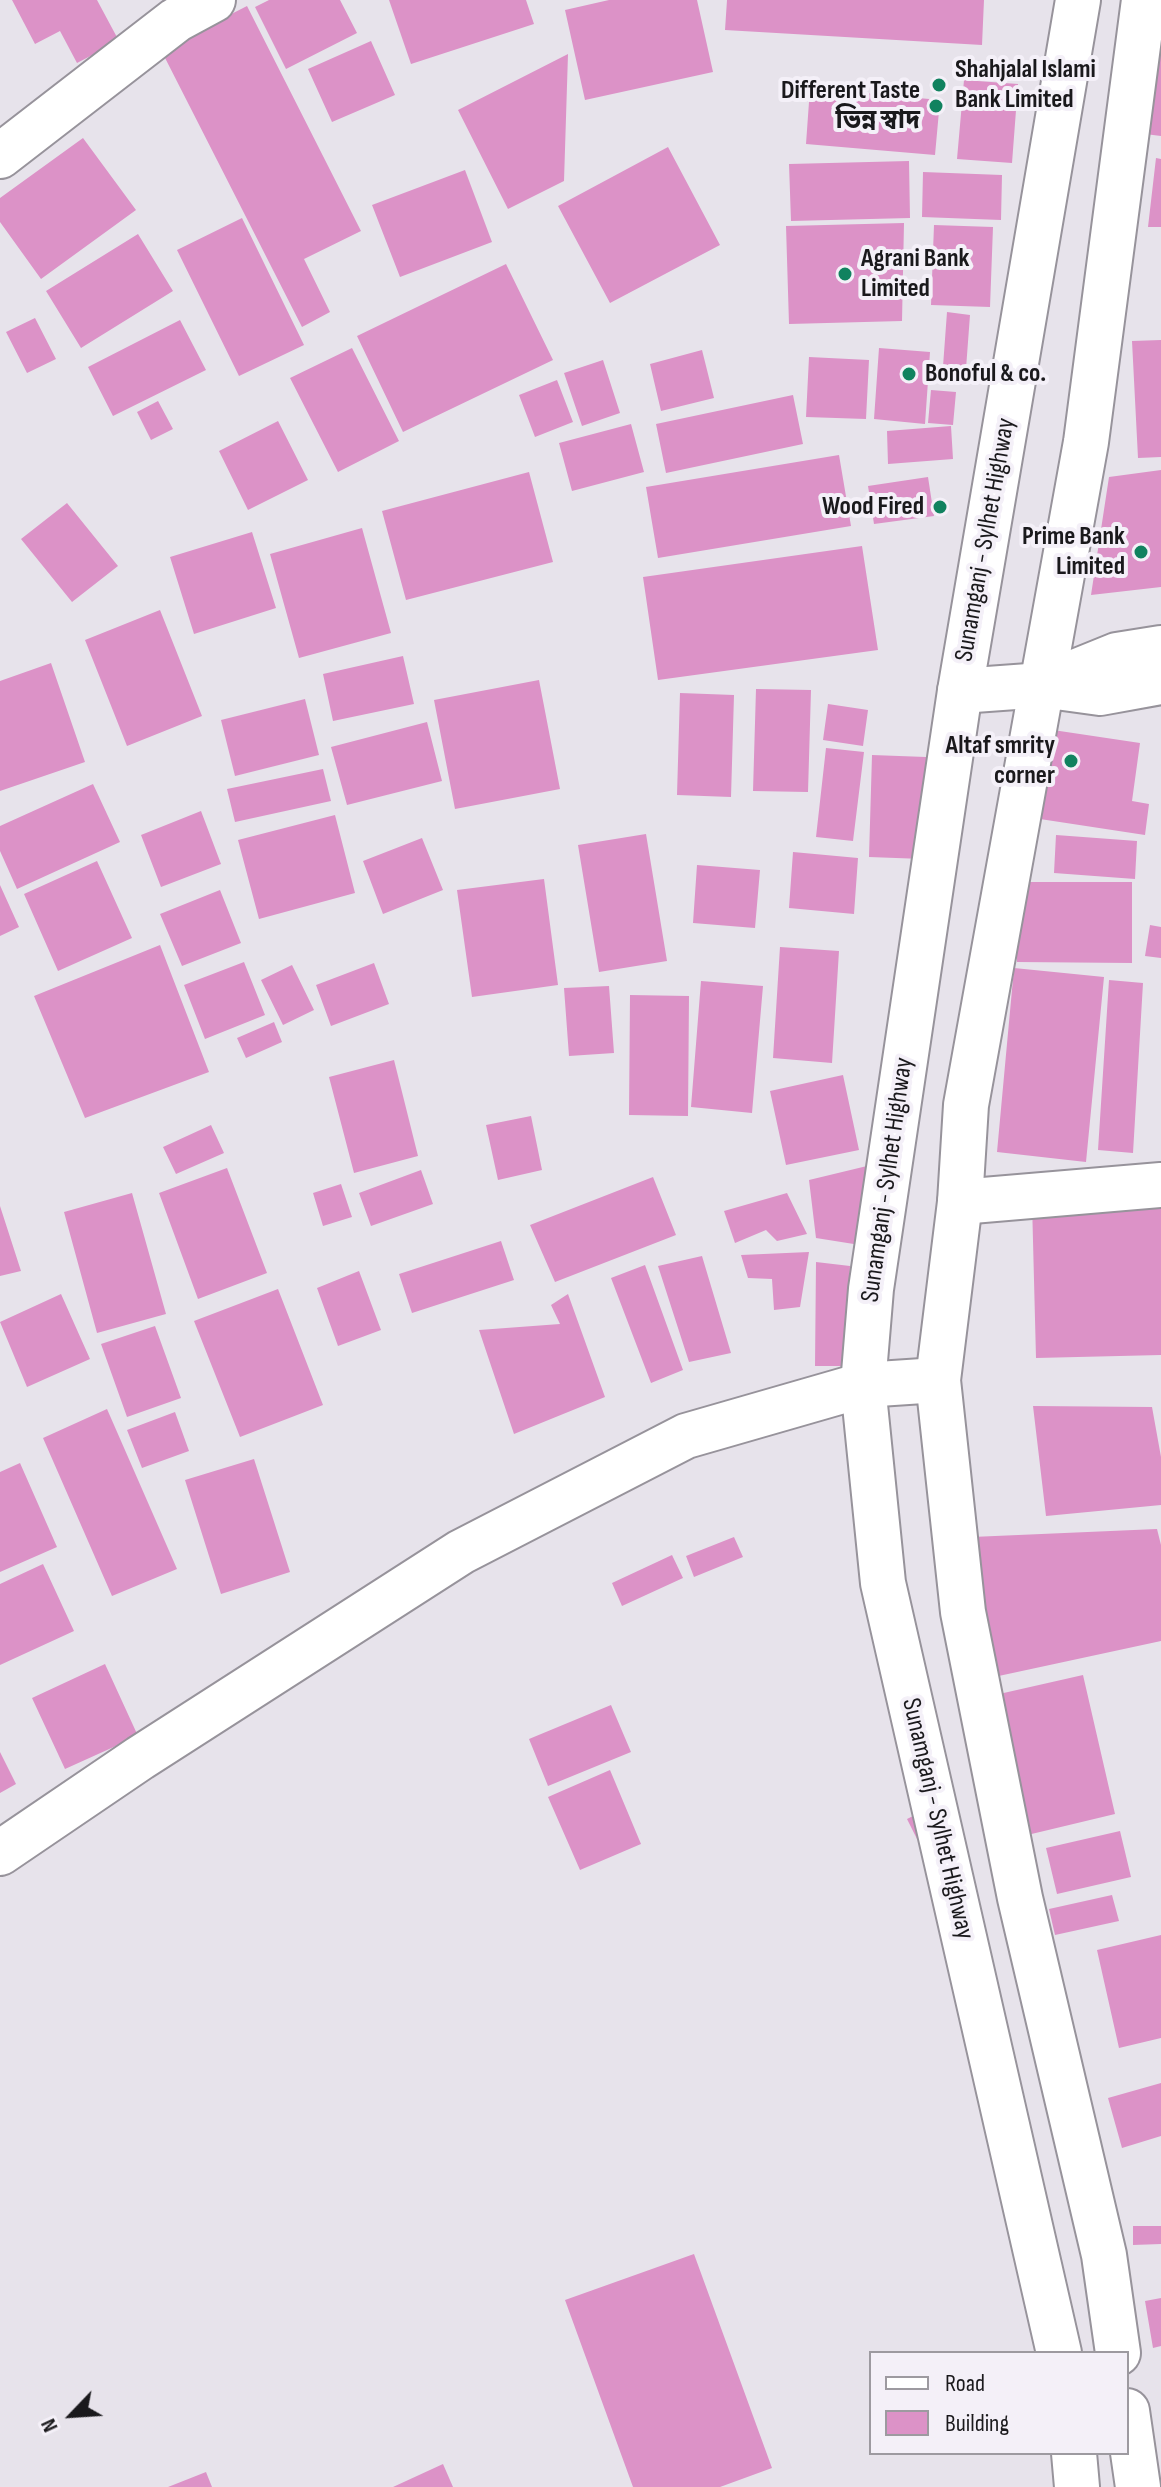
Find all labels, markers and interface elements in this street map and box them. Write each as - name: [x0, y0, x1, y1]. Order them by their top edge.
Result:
- place label: Shahjalal Islami Bank Limited: [955, 54, 1096, 116]
- place label: Different Taste ভিন্ন স্বাদ: [781, 75, 920, 136]
- marker: Shahjalal Islami Bank Limited: [930, 76, 948, 94]
- marker: Different Taste ভিন্ন স্বাদ: [927, 97, 945, 115]
- place label: Agrani Bank Limited: [861, 243, 969, 304]
- marker: Agrani Bank Limited: [836, 265, 854, 283]
- place label: Bonoful & co.: [925, 358, 1046, 390]
- marker: Bonoful & co.: [900, 365, 918, 383]
- street label: Sunamganj - Sylhet Highway: [949, 416, 1023, 664]
- place label: Wood Fired: [822, 491, 924, 523]
- marker: Wood Fired: [931, 498, 949, 516]
- place label: Prime Bank Limited: [1022, 521, 1125, 582]
- marker: Prime Bank Limited: [1132, 543, 1150, 561]
- place label: Altaf smrity corner: [946, 730, 1055, 792]
- marker: Altaf smrity corner: [1062, 752, 1080, 770]
- street label: Sunamganj - Sylhet Highway: [855, 1056, 921, 1304]
- street label: Sunamganj - Sylhet Highway: [894, 1695, 980, 1943]
- legend: [869, 2351, 1129, 2455]
- text: Road: [945, 2369, 985, 2398]
- north arrow: [32, 2375, 112, 2455]
- text: Building: [945, 2409, 1009, 2438]
- text: N: [35, 2414, 65, 2436]

